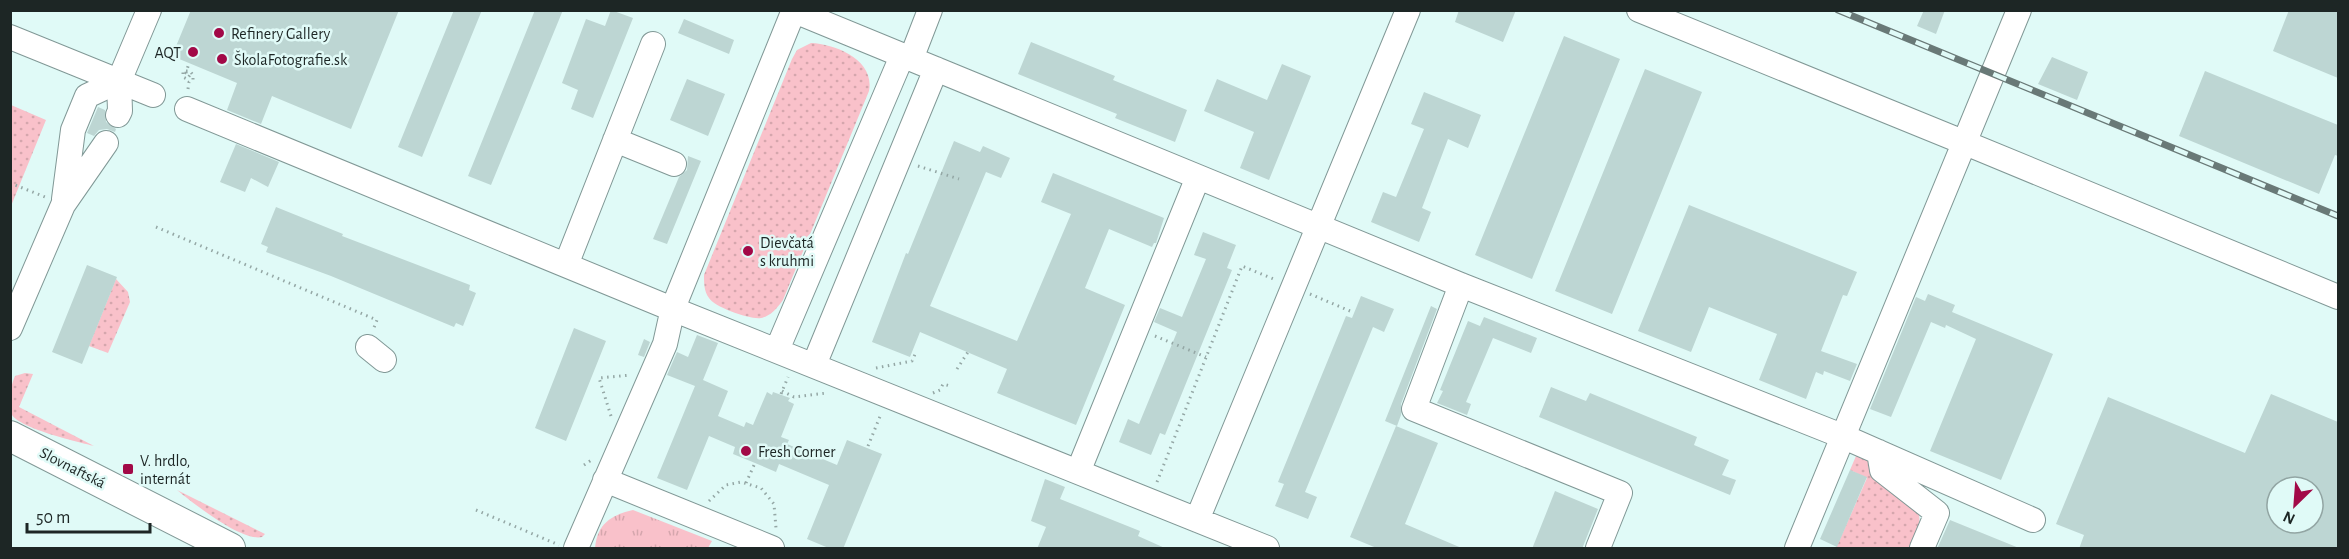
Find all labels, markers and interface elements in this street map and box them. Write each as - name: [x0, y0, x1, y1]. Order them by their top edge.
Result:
- marker: Refinery Gallery: [212, 26, 226, 40]
- place label: Refinery Gallery: [231, 26, 330, 43]
- place label: AQT: [155, 45, 181, 62]
- marker: AQT: [186, 45, 200, 59]
- place label: ŠkolaFotografie.sk: [234, 50, 348, 68]
- marker: ŠkolaFotografie.sk: [215, 52, 229, 66]
- place label: Dievčatá s kruhmi: [760, 235, 814, 269]
- marker: Dievčatá s kruhmi: [741, 244, 755, 258]
- marker: Fresh Corner: [739, 444, 753, 458]
- place label: Fresh Corner: [758, 444, 836, 460]
- street label: Slovnaftská: [37, 445, 108, 491]
- place label: V. hrdlo, internát: [140, 453, 190, 487]
- marker: V. hrdlo, internát: [121, 462, 135, 476]
- north arrow: [2265, 475, 2325, 535]
- scale bar: [27, 496, 150, 534]
- text: N: [2281, 508, 2298, 527]
- text: 50 m: [36, 509, 70, 527]

